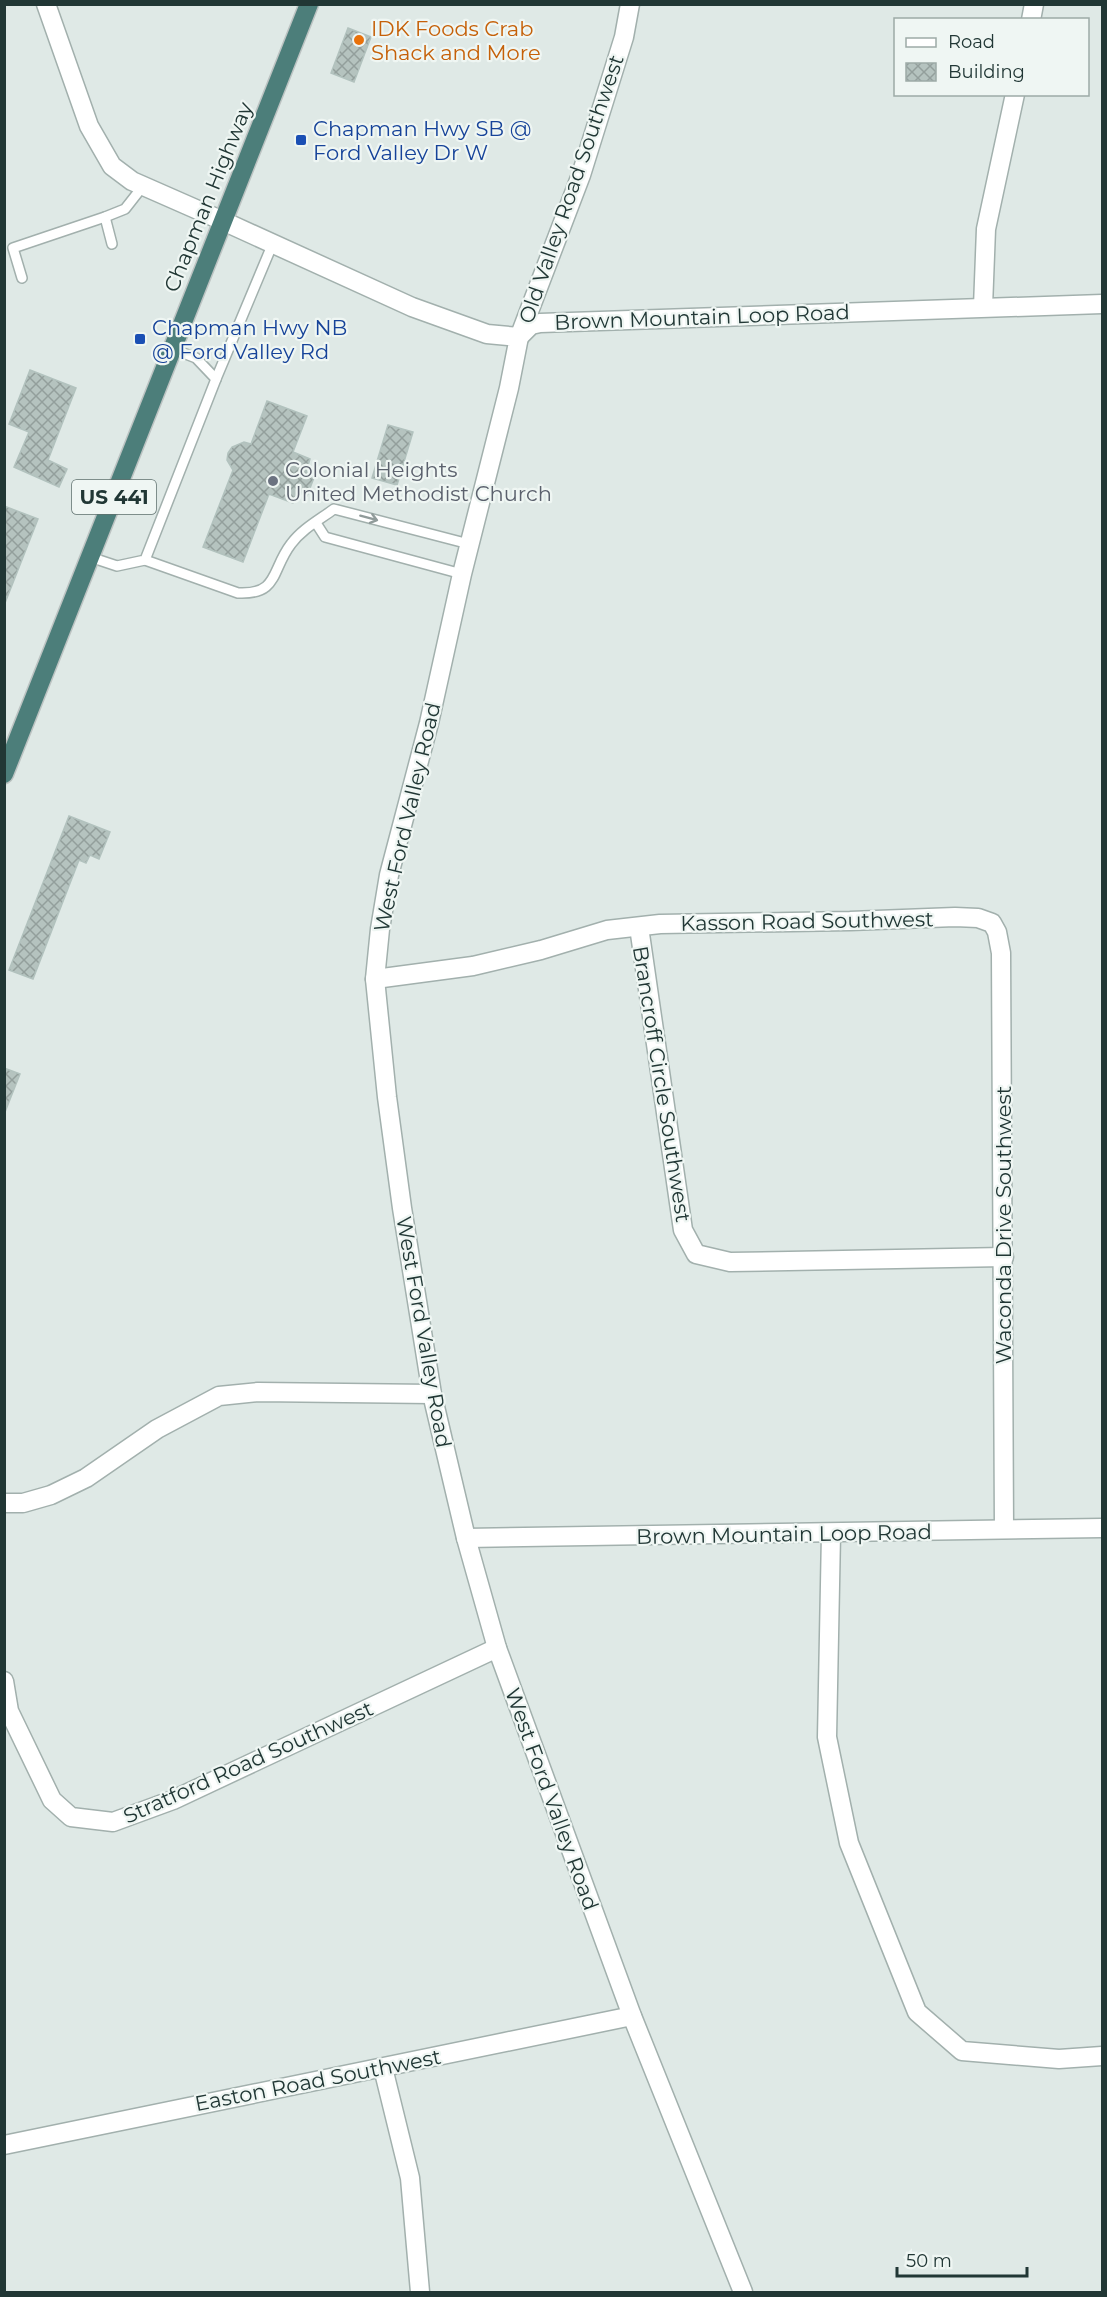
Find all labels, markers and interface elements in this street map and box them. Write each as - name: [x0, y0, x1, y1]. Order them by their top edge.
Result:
- place label: IDK Foods Crab Shack and More: [371, 16, 541, 65]
- legend: [894, 18, 1089, 96]
- text: Road: [948, 31, 995, 53]
- marker: IDK Foods Crab Shack and More: [352, 33, 366, 47]
- street label: Old Valley Road Southwest: [513, 51, 629, 327]
- text: Building: [948, 61, 1025, 83]
- street label: Chapman Highway: [158, 98, 258, 296]
- place label: Chapman Hwy SB @ Ford Valley Dr W: [313, 116, 531, 165]
- marker: Chapman Hwy SB @ Ford Valley Dr W: [294, 133, 308, 147]
- street label: Brown Mountain Loop Road: [554, 299, 850, 335]
- place label: Chapman Hwy NB @ Ford Valley Rd: [152, 315, 347, 364]
- marker: Chapman Hwy NB @ Ford Valley Rd: [133, 332, 147, 346]
- place label: Colonial Heights United Methodist Church: [285, 457, 552, 506]
- marker: Colonial Heights United Methodist Church: [266, 474, 280, 488]
- road number: US 441: [72, 480, 156, 514]
- one-way arrow: [359, 512, 378, 524]
- street label: West Ford Valley Road: [368, 700, 446, 934]
- street label: Kasson Road Southwest: [680, 906, 934, 936]
- street label: Brancroff Circle Southwest: [628, 944, 696, 1224]
- street label: Waconda Drive Southwest: [991, 1086, 1016, 1364]
- street label: West Ford Valley Road: [391, 1214, 457, 1450]
- street label: Brown Mountain Loop Road: [636, 1519, 932, 1549]
- street label: West Ford Valley Road: [500, 1684, 604, 1914]
- street label: Stratford Road Southwest: [119, 1696, 377, 1828]
- street label: Easton Road Southwest: [193, 2044, 443, 2116]
- scale bar: [897, 2240, 1028, 2278]
- text: 50 m: [906, 2250, 952, 2272]

